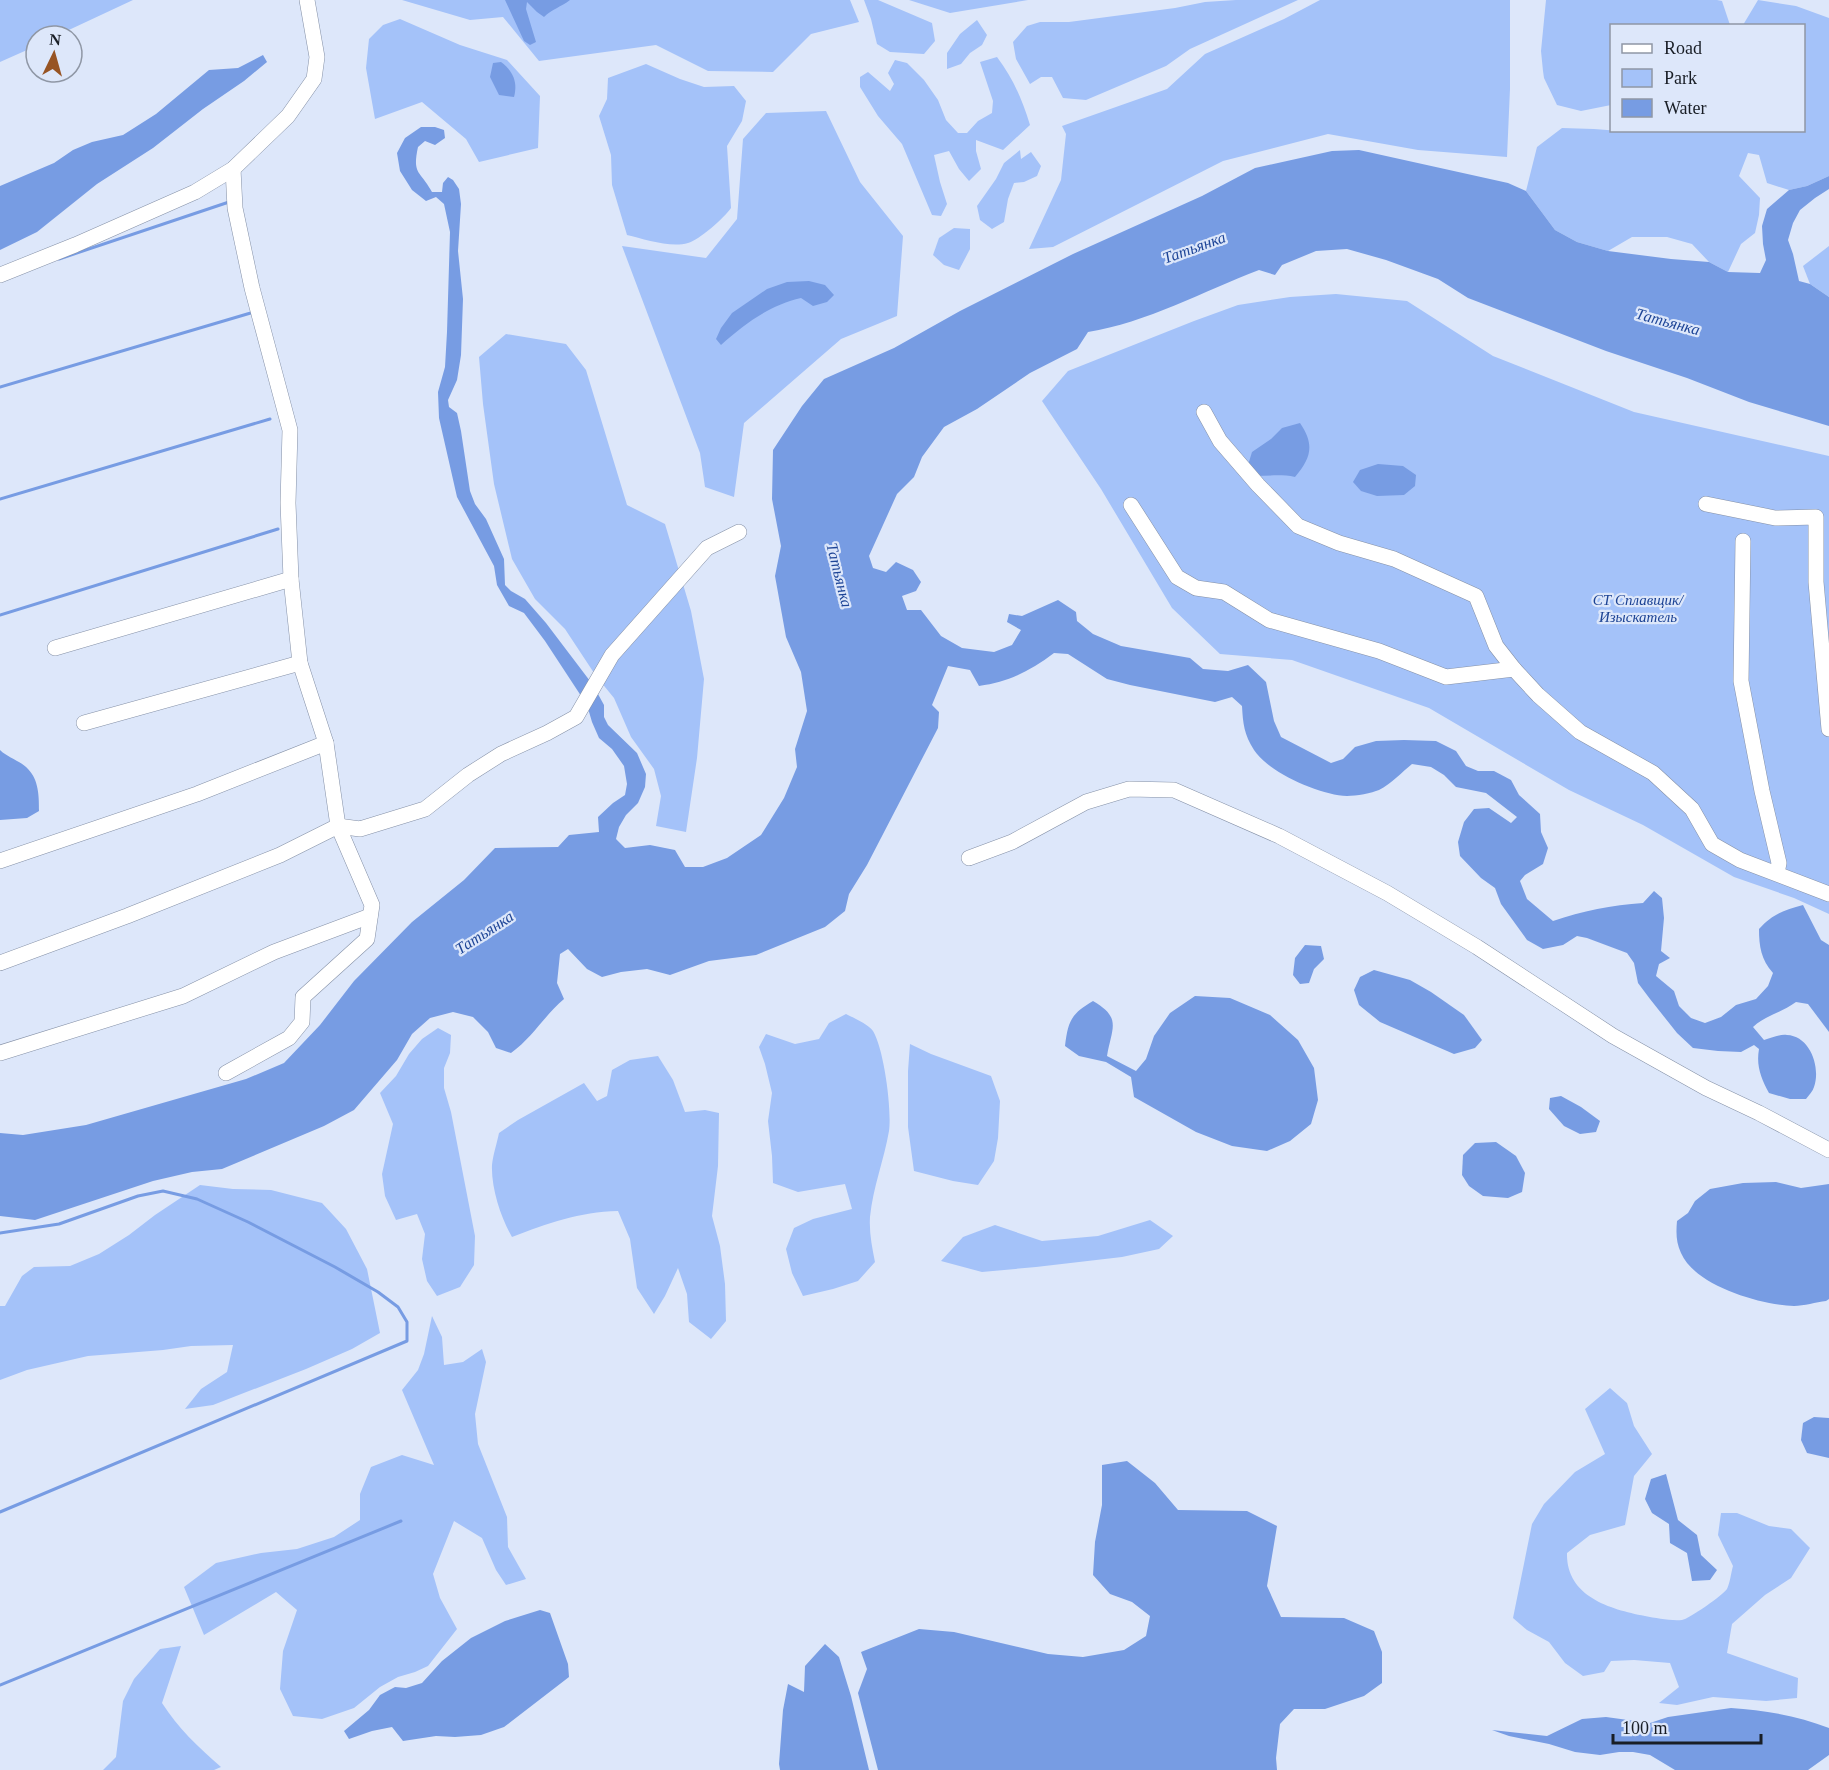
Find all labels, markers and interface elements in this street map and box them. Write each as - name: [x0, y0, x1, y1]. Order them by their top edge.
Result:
- north arrow: [24, 24, 84, 84]
- legend: [1610, 24, 1805, 132]
- text: N: [49, 31, 62, 49]
- text: Road: [1664, 38, 1702, 58]
- text: Park: [1664, 68, 1697, 88]
- text: Water: [1664, 98, 1707, 118]
- water label: Татьянка: [1160, 228, 1228, 267]
- water label: Татьянка: [1634, 305, 1702, 338]
- water label: Татьянка: [823, 541, 856, 609]
- park label: СТ Сплавщик/ Изыскатель: [1593, 592, 1685, 625]
- water label: Татьянка: [452, 907, 516, 957]
- scale bar: [1613, 1707, 1762, 1745]
- text: 100 m: [1622, 1718, 1668, 1738]

